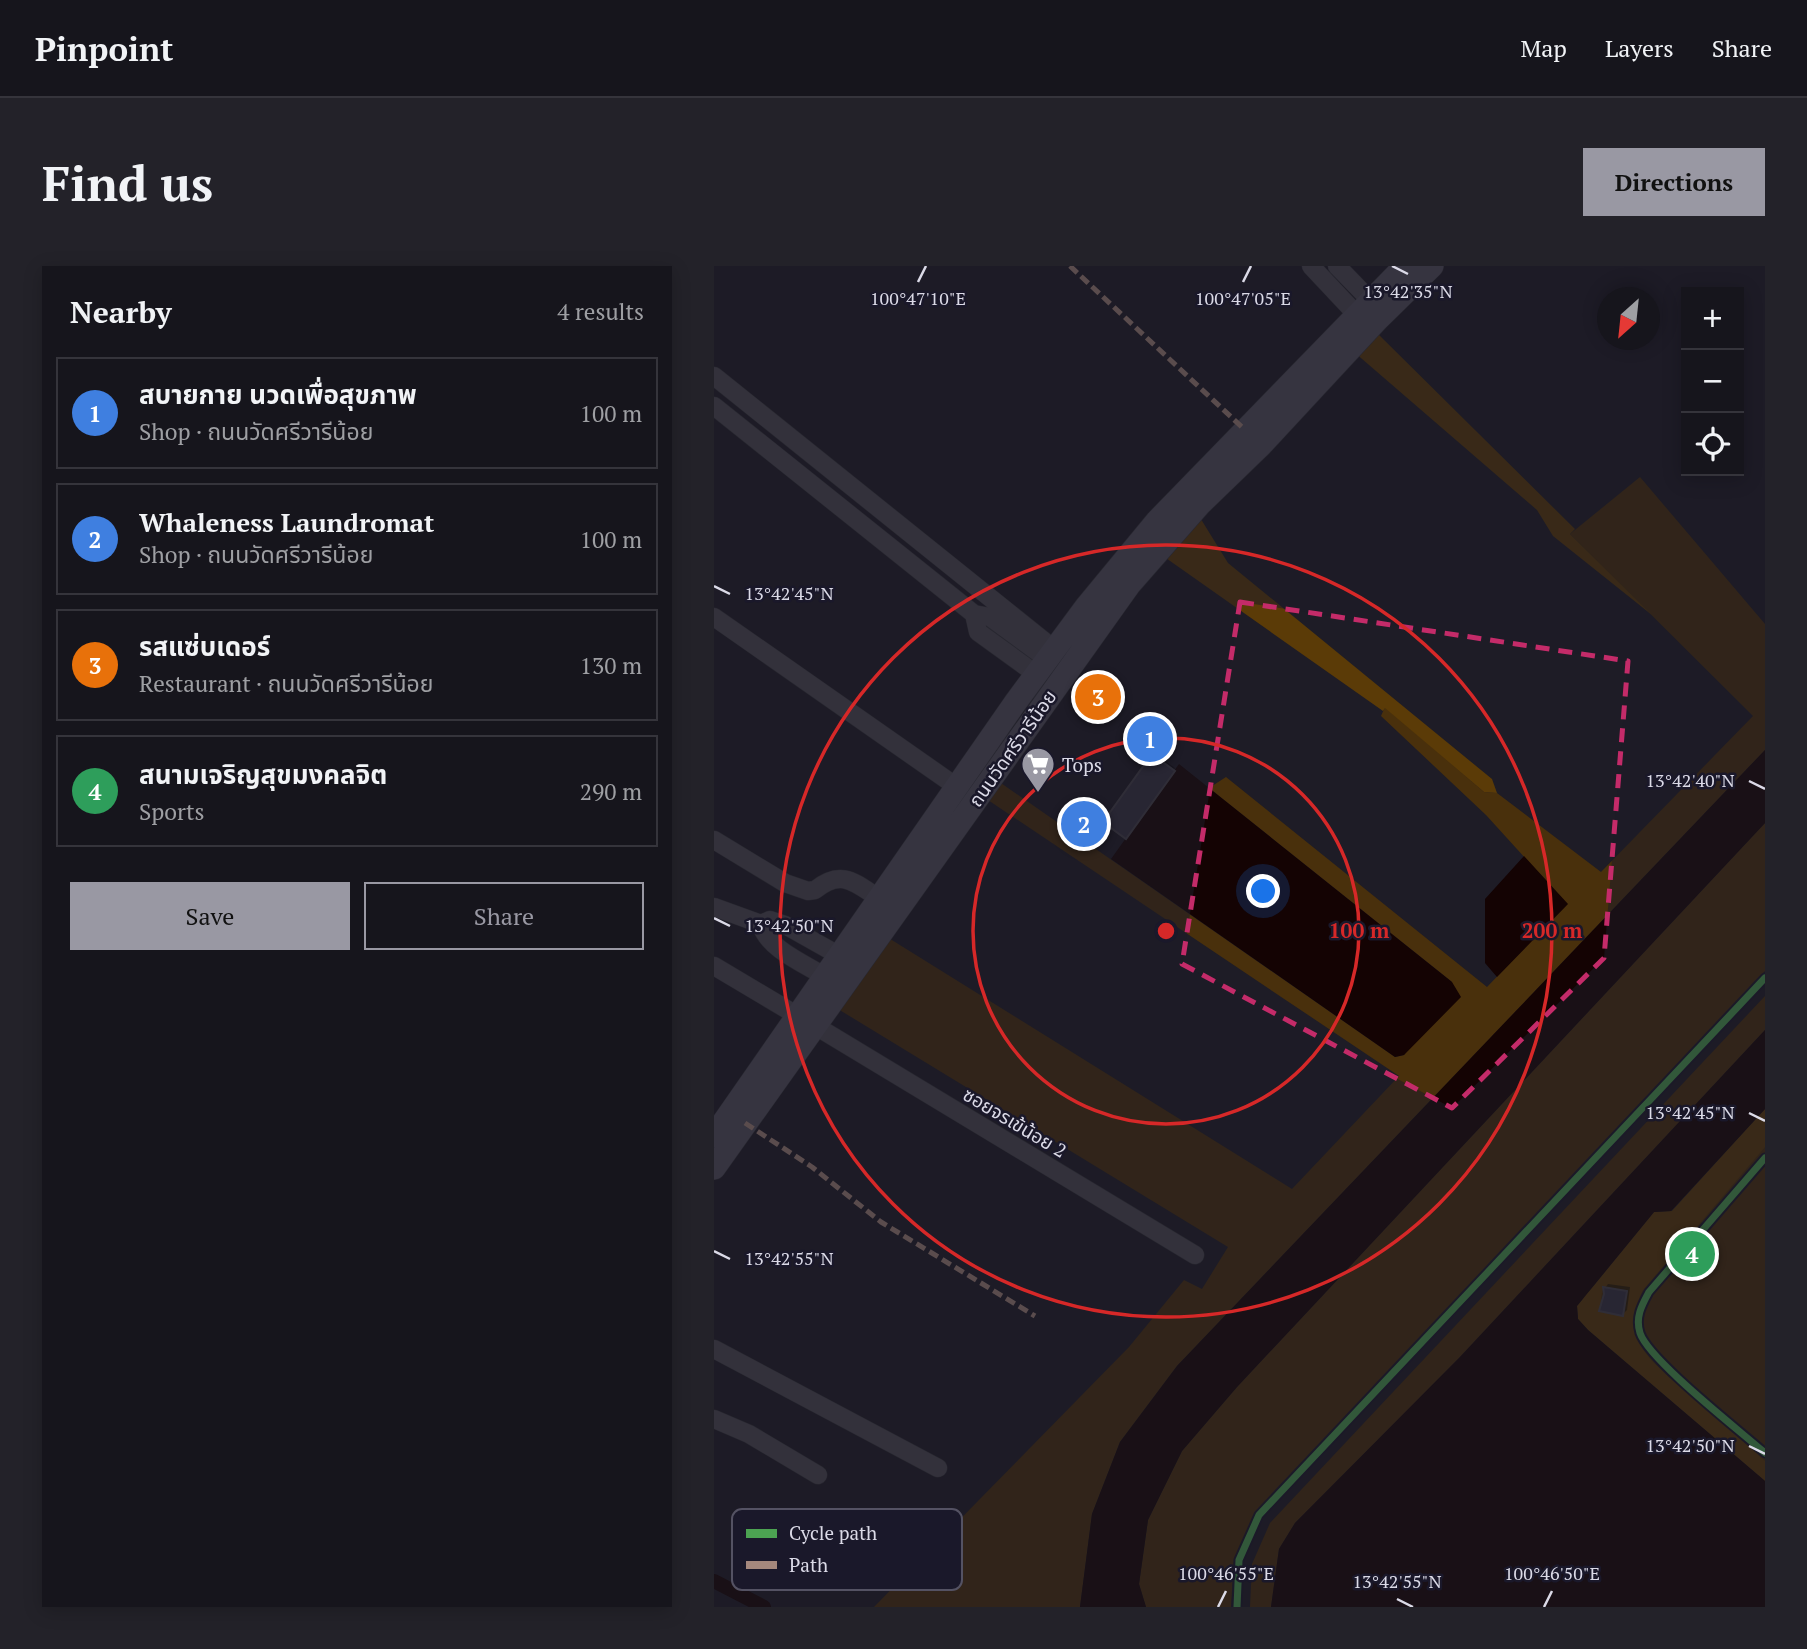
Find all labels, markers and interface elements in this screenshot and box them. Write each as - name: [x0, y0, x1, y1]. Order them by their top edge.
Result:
- text: Pinpoint: [35, 27, 173, 70]
- text: Map: [1520, 32, 1567, 64]
- text: Layers: [1605, 32, 1674, 64]
- text: Share: [1712, 32, 1772, 64]
- button: Directions: [1583, 148, 1765, 216]
- text: Find us: [42, 150, 213, 215]
- text: 13°42'35"N: [1363, 279, 1453, 303]
- text: 100°47'10"E: [870, 286, 966, 310]
- text: 100°47'05"E: [1195, 286, 1291, 310]
- north arrow: [1597, 287, 1660, 350]
- map controls: [1681, 287, 1744, 476]
- button: +: [1681, 287, 1744, 350]
- text: Nearby: [70, 292, 172, 332]
- text: 4 results: [557, 296, 644, 327]
- button: −: [1681, 350, 1744, 413]
- text: สบายกาย นวดเพื่อสุขภาพ: [139, 377, 417, 411]
- text: 1: [89, 398, 102, 429]
- text: 100 m: [580, 398, 642, 429]
- button: locate: [1681, 413, 1744, 476]
- text: Shop · ถนนวัดศรีวารีน้อย: [139, 416, 373, 447]
- text: Whaleness Laundromat: [139, 505, 434, 539]
- text: 2: [89, 524, 102, 555]
- text: 100 m: [580, 524, 642, 555]
- text: Shop · ถนนวัดศรีวารีน้อย: [139, 539, 373, 570]
- text: 13°42'45"N: [744, 581, 834, 605]
- text: รสแซ่บเดอร์: [139, 629, 270, 663]
- text: 3: [89, 650, 102, 681]
- text: 130 m: [580, 650, 642, 681]
- text: Restaurant · ถนนวัดศรีวารีน้อย: [139, 668, 433, 699]
- pin: 3: [1075, 671, 1121, 723]
- street label: ถนนวัดศรีวารีน้อย: [962, 685, 1062, 811]
- pin: 1: [1127, 713, 1173, 765]
- supermarket icon: Tops: [1019, 745, 1057, 794]
- place label: Tops: [1062, 752, 1102, 777]
- text: สนามเจริญสุขมงคลจิต: [139, 757, 387, 791]
- text: 13°42'40"N: [1645, 768, 1735, 792]
- text: 4: [89, 776, 102, 807]
- text: 290 m: [580, 776, 642, 807]
- text: Sports: [139, 796, 204, 827]
- pin: 2: [1061, 798, 1107, 850]
- your location: [1246, 874, 1280, 908]
- button: Save: [70, 882, 350, 950]
- button: Share: [364, 882, 644, 950]
- text: 13°42'50"N: [744, 913, 834, 937]
- text: 100 m: [1329, 916, 1390, 944]
- text: 200 m: [1522, 916, 1583, 944]
- centre of rings: [1154, 919, 1178, 943]
- street label: ซอยจรเข้น้อย 2: [959, 1081, 1071, 1163]
- text: 13°42'45"N: [1645, 1100, 1735, 1124]
- pin: 4: [1669, 1228, 1715, 1280]
- text: 13°42'55"N: [744, 1246, 834, 1270]
- text: 13°42'50"N: [1645, 1433, 1735, 1457]
- legend: [732, 1509, 962, 1590]
- text: Cycle path: [789, 1520, 877, 1545]
- text: Path: [789, 1552, 828, 1577]
- text: 100°46'55"E: [1178, 1561, 1274, 1585]
- text: 100°46'50"E: [1504, 1561, 1600, 1585]
- text: 13°42'55"N: [1352, 1569, 1442, 1593]

